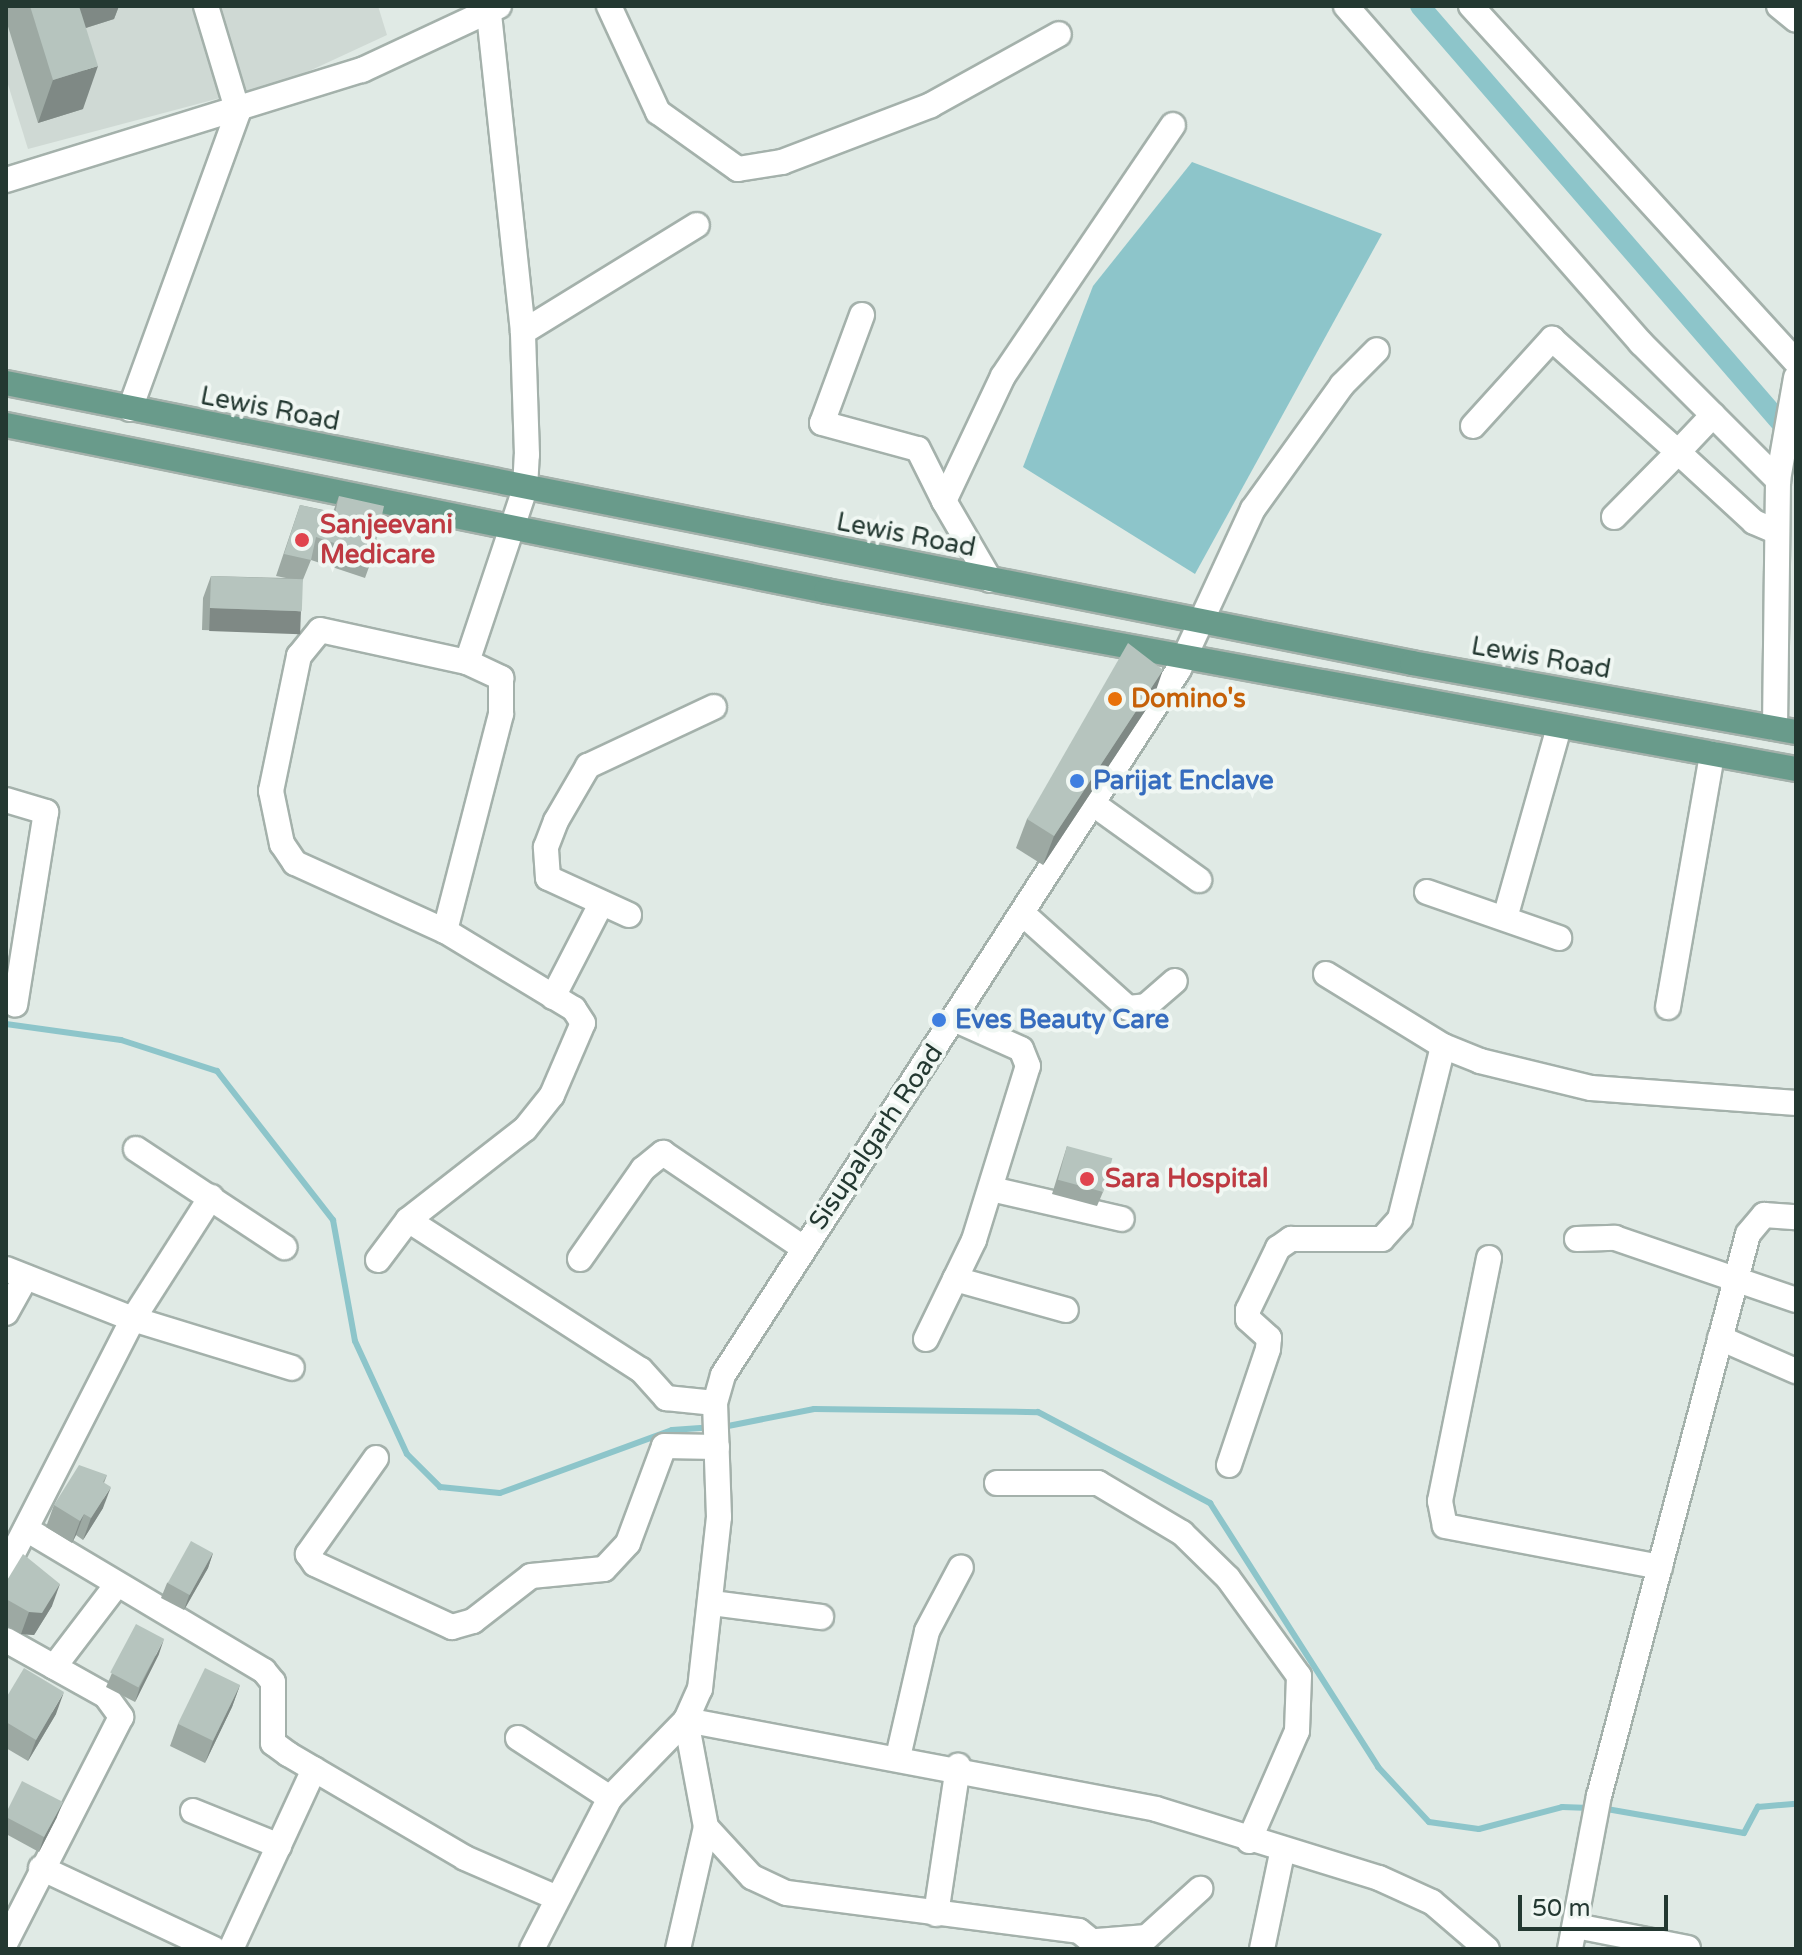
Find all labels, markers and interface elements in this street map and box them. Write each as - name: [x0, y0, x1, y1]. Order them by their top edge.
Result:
- street label: Lewis Road: [198, 380, 342, 438]
- street label: Lewis Road: [834, 506, 978, 564]
- place label: Sanjeevani Medicare: [320, 509, 453, 570]
- marker: Sanjeevani Medicare: [291, 529, 313, 551]
- street label: Lewis Road: [1469, 630, 1613, 686]
- place label: Domino's: [1131, 683, 1246, 715]
- marker: Domino's: [1106, 690, 1124, 708]
- place label: Parijat Enclave: [1093, 765, 1274, 797]
- marker: Parijat Enclave: [1068, 772, 1086, 790]
- place label: Eves Beauty Care: [955, 1004, 1169, 1036]
- marker: Eves Beauty Care: [930, 1011, 948, 1029]
- street label: Sisupalgarh Road: [802, 1038, 950, 1236]
- place label: Sara Hospital: [1105, 1163, 1268, 1195]
- marker: Sara Hospital: [1076, 1168, 1098, 1190]
- scale bar: [1522, 1879, 1672, 1929]
- text: 50 m: [1532, 1894, 1590, 1923]

